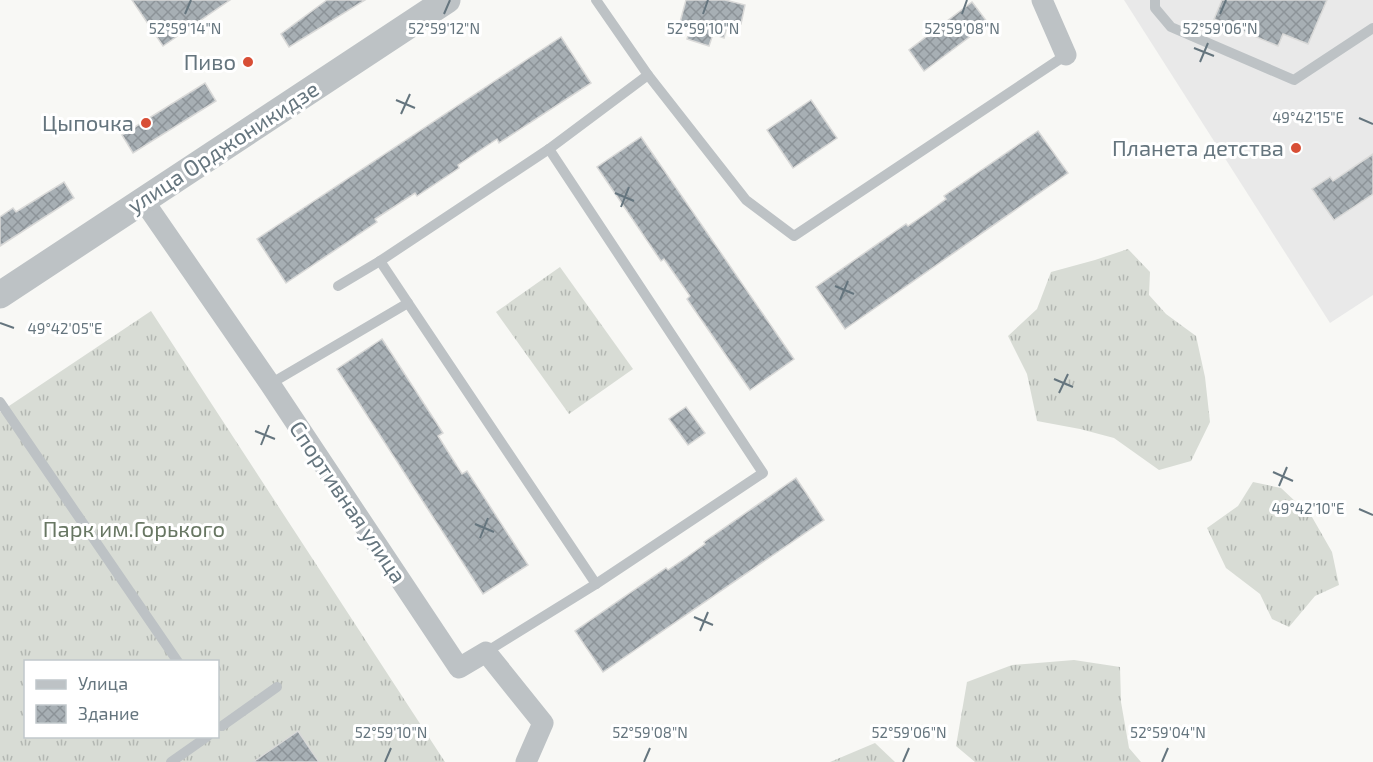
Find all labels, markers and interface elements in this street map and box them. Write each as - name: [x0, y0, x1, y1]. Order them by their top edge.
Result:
- text: 52°59'14"N: [149, 19, 221, 37]
- text: 52°59'12"N: [408, 19, 480, 37]
- text: 52°59'10"N: [667, 19, 739, 37]
- text: 52°59'08"N: [924, 19, 1000, 37]
- text: 52°59'06"N: [1182, 19, 1258, 37]
- place label: Пиво: [184, 48, 236, 74]
- marker: Пиво: [241, 55, 255, 69]
- street label: улица Орджоникидзе: [122, 75, 323, 219]
- text: 49°42'15"E: [1272, 108, 1344, 126]
- place label: Цыпочка: [42, 109, 134, 135]
- marker: Цыпочка: [139, 116, 153, 130]
- place label: Планета детства: [1112, 134, 1284, 160]
- marker: Планета детства: [1289, 141, 1303, 155]
- text: 49°42'05"E: [28, 319, 102, 337]
- street label: Спортивная улица: [284, 416, 413, 588]
- text: 49°42'10"E: [1272, 499, 1344, 517]
- park label: Парк им.Горького: [43, 515, 225, 541]
- legend: [24, 660, 219, 738]
- text: Улица: [78, 672, 128, 694]
- text: Здание: [78, 702, 139, 724]
- text: 52°59'10"N: [355, 723, 427, 741]
- text: 52°59'08"N: [612, 723, 688, 741]
- text: 52°59'06"N: [871, 723, 947, 741]
- text: 52°59'04"N: [1130, 723, 1206, 741]

